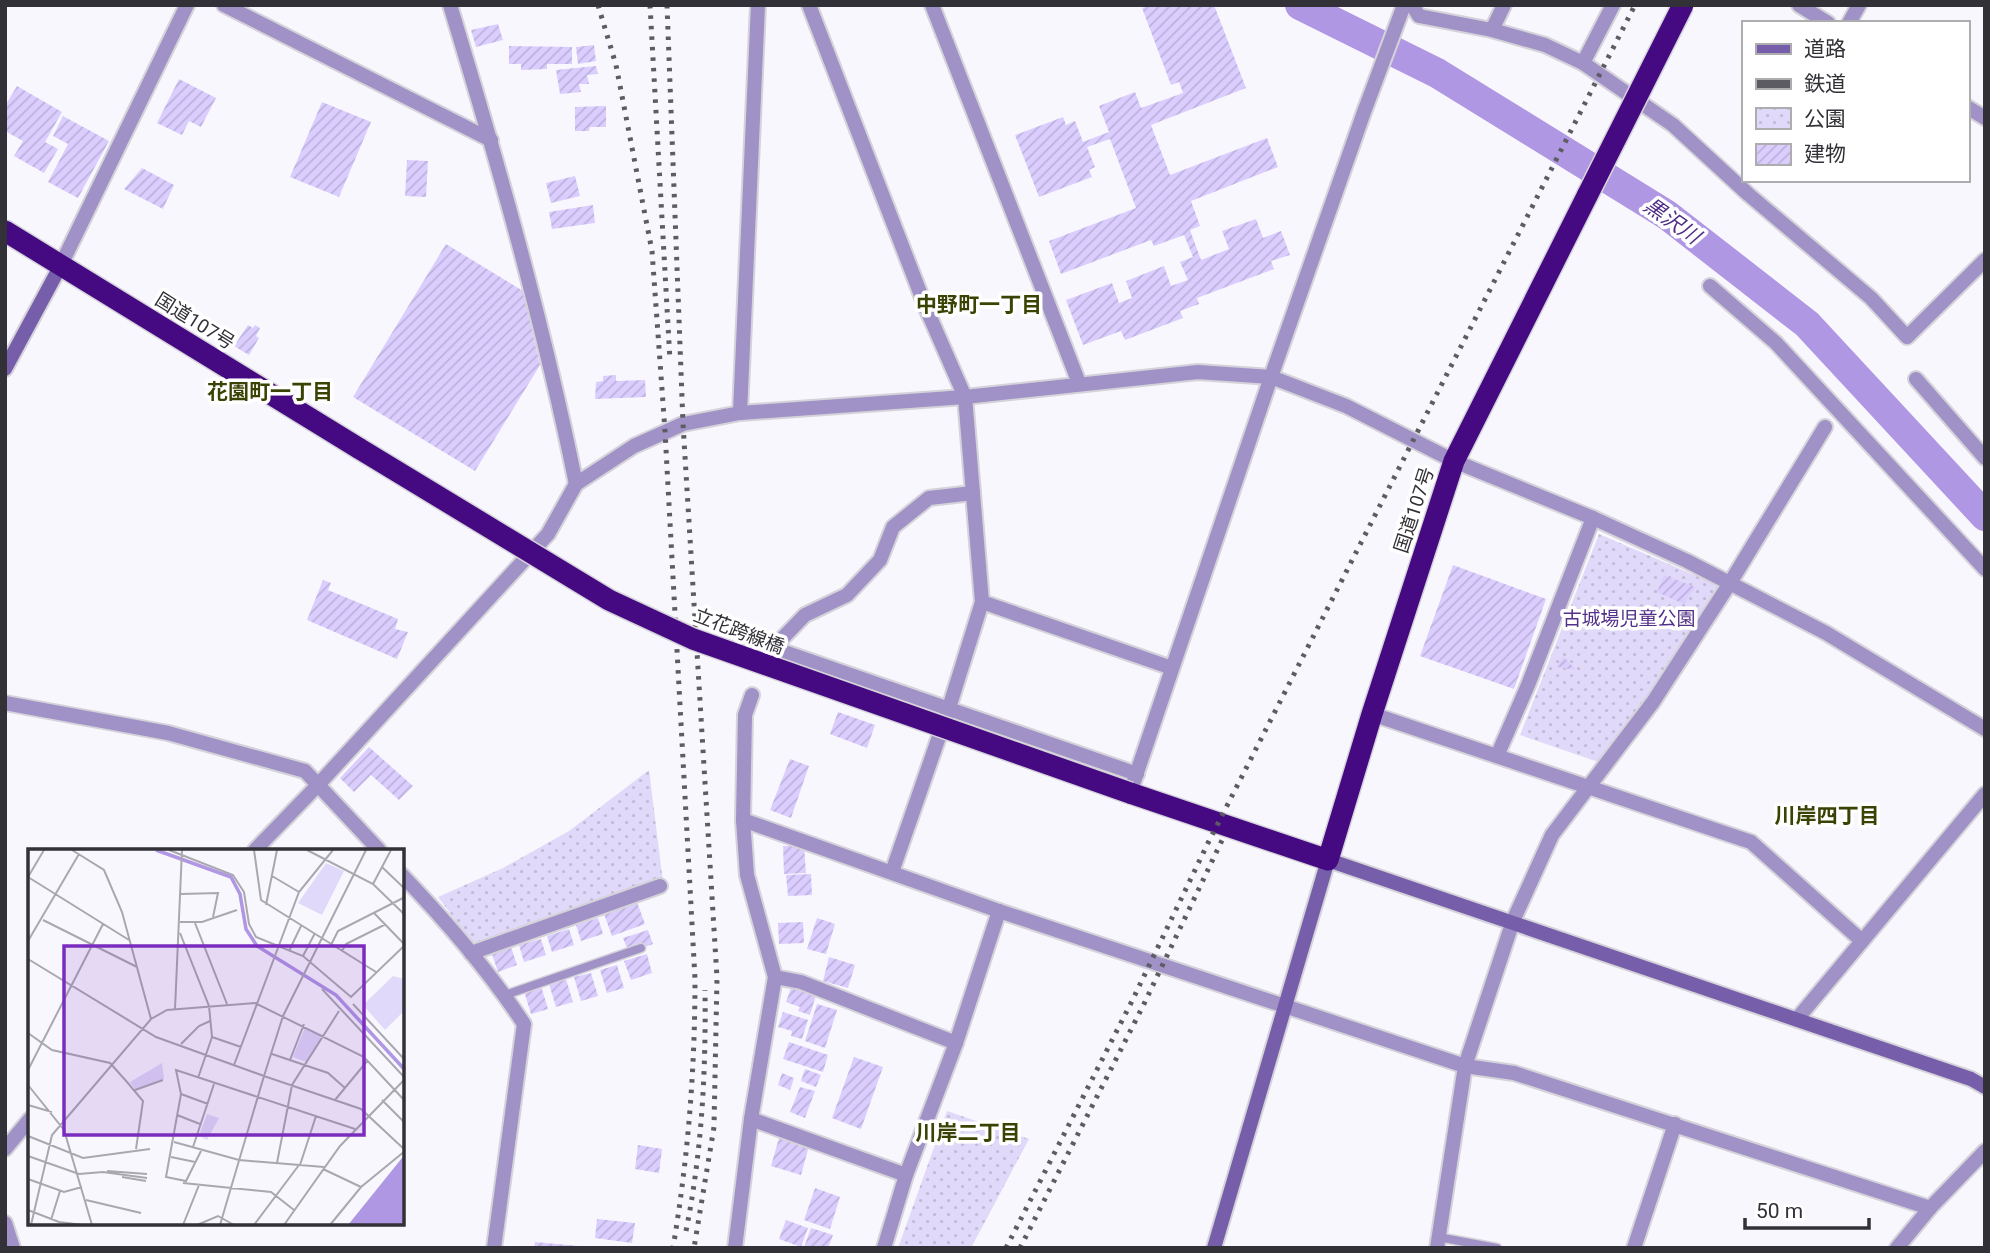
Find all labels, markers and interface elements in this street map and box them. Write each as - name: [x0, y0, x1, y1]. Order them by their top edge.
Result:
- legend: [1742, 21, 1969, 182]
- text: 道路: [1804, 37, 1846, 61]
- text: 鉄道: [1804, 72, 1846, 96]
- text: 公園: [1804, 107, 1846, 131]
- text: 建物: [1804, 142, 1846, 166]
- water label: 黒沢川: [1639, 193, 1706, 250]
- street label: 国道107号: [151, 288, 239, 354]
- district label: 中野町一丁目: [916, 293, 1042, 317]
- district label: 花園町一丁目: [207, 380, 333, 404]
- street label: 国道107号: [1389, 464, 1439, 556]
- street label: 立花跨線橋: [691, 603, 787, 659]
- park label: 古城場児童公園: [1562, 607, 1696, 630]
- district label: 川岸四丁目: [1775, 804, 1880, 828]
- inset map: [28, 849, 404, 1225]
- district label: 川岸二丁目: [916, 1121, 1021, 1145]
- scale bar: [1745, 1186, 1869, 1230]
- text: 50 m: [1756, 1199, 1803, 1223]

